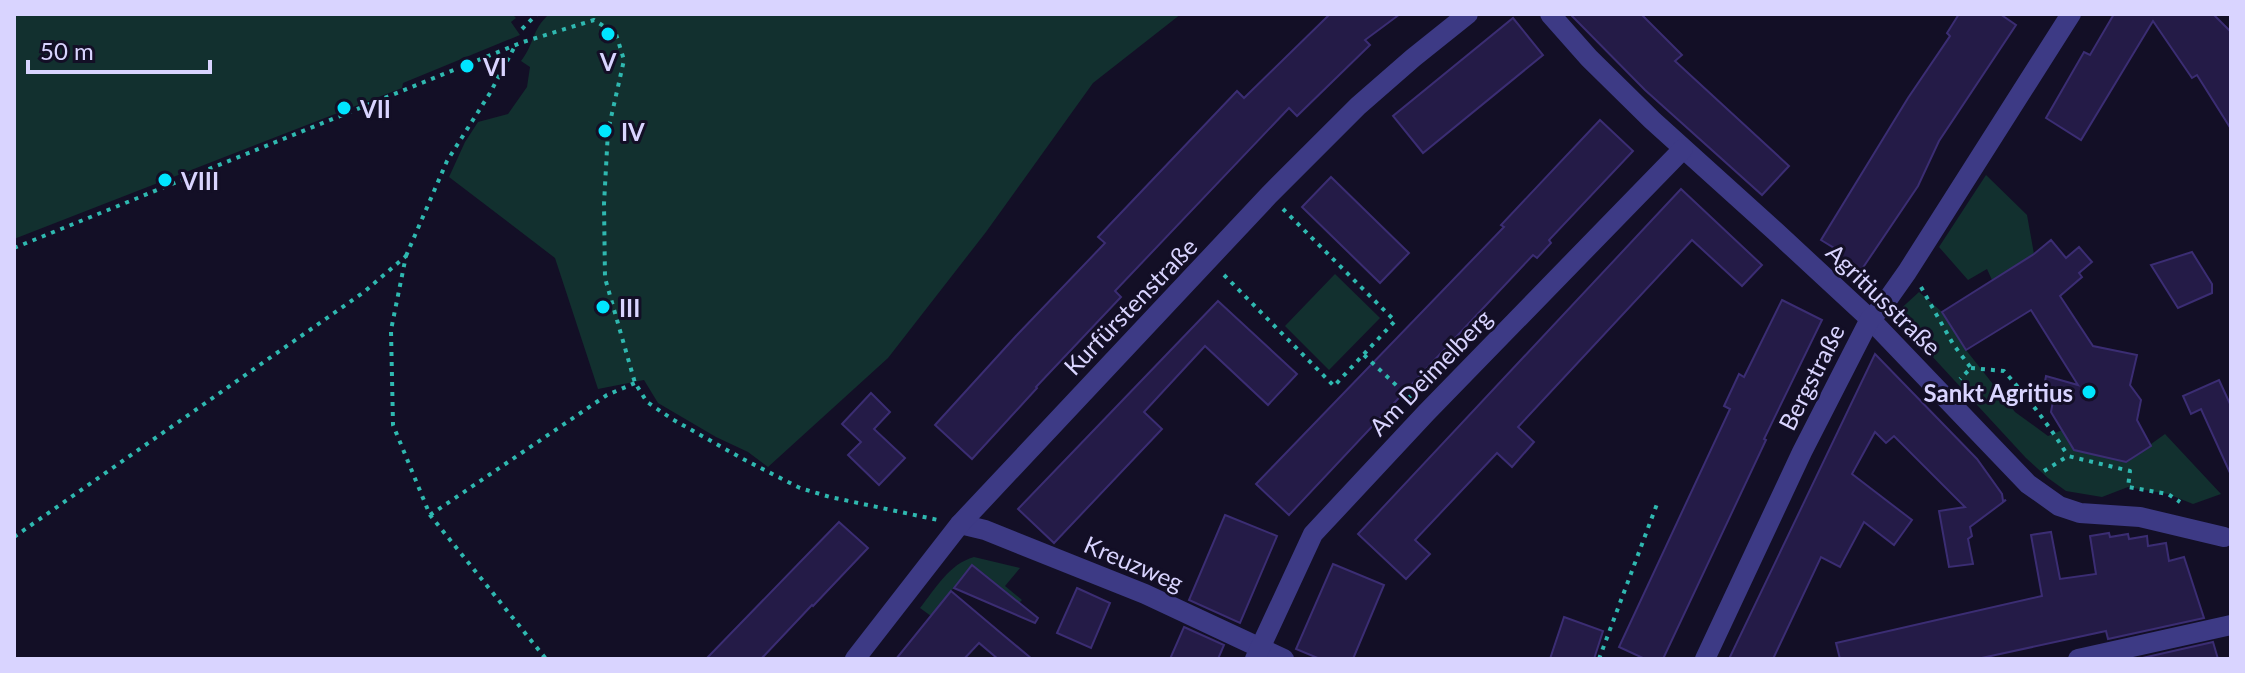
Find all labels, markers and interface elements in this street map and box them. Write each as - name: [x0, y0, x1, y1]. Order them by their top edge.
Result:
- scale bar: [28, 24, 210, 74]
- marker: V: [599, 25, 617, 43]
- text: 50 m: [40, 36, 94, 65]
- place label: V: [599, 47, 617, 76]
- place label: VI: [482, 52, 507, 81]
- marker: VI: [458, 57, 476, 75]
- place label: VII: [359, 94, 391, 123]
- marker: VII: [335, 99, 353, 117]
- place label: IV: [621, 117, 645, 146]
- marker: IV: [596, 122, 614, 140]
- place label: VIII: [180, 166, 219, 195]
- marker: VIII: [156, 171, 174, 189]
- street label: Kurfürstenstraße: [1057, 232, 1203, 380]
- street label: Agritiusstraße: [1821, 237, 1947, 361]
- place label: III: [619, 293, 640, 322]
- marker: III: [594, 298, 612, 316]
- street label: Am Deimelberg: [1363, 303, 1497, 441]
- street label: Bergstraße: [1772, 319, 1850, 435]
- place label: Sankt Agritius: [1924, 378, 2073, 407]
- marker: Sankt Agritius: [2080, 383, 2098, 401]
- street label: Kreuzweg: [1080, 529, 1188, 597]

